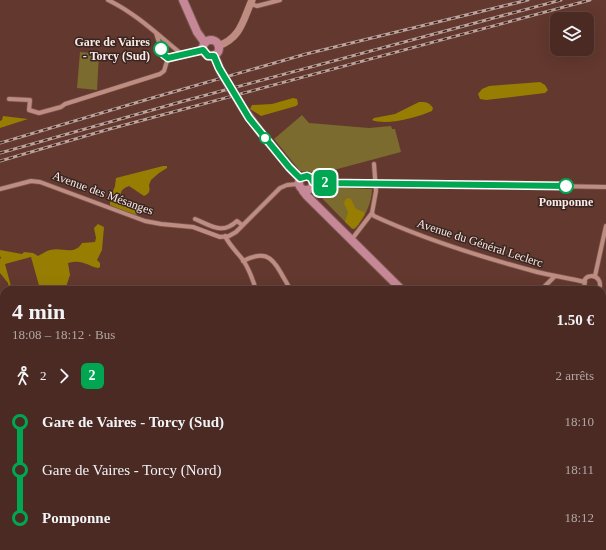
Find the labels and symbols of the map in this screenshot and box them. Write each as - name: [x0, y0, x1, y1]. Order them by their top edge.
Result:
- place label: Gare de Vaires - Torcy (Sud): [74, 35, 150, 63]
- marker: Gare de Vaires - Torcy (Sud): [153, 41, 169, 57]
- unlabelled marker: [259, 132, 271, 144]
- street label: Avenue des Mésanges: [51, 168, 156, 218]
- line badge: 2: [312, 170, 338, 196]
- marker: Pomponne: [558, 178, 574, 194]
- place label: Pomponne: [539, 195, 594, 209]
- street label: Avenue du Général Leclerc: [415, 216, 545, 270]

